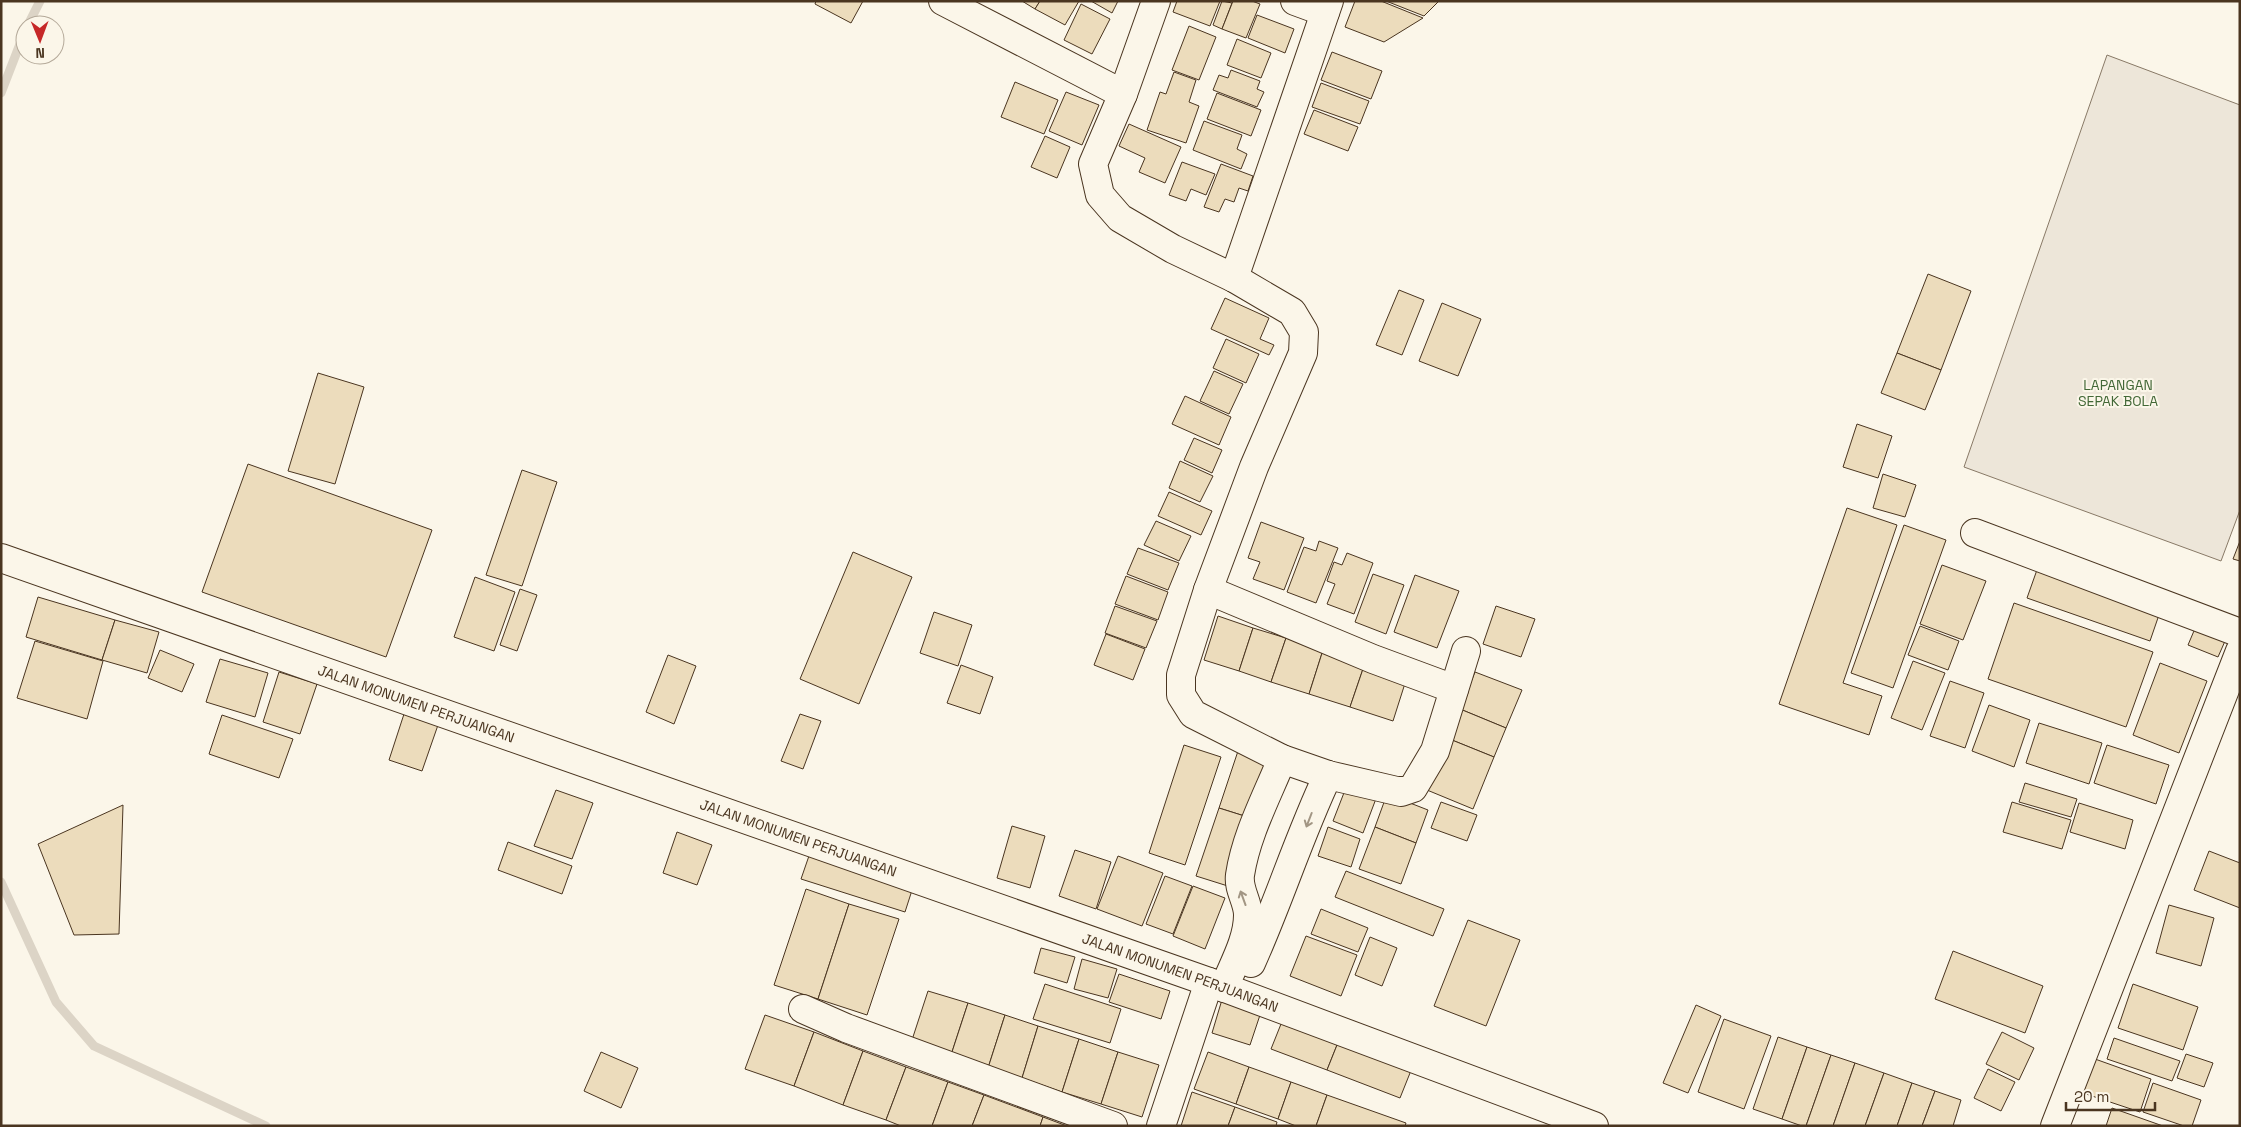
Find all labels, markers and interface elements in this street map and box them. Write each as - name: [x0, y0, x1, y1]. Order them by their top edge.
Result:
- north arrow: [15, 15, 65, 65]
- text: N: [35, 44, 45, 62]
- park label: LAPANGAN SEPAK BOLA: [2078, 376, 2158, 410]
- street label: JALAN MONUMEN PERJUANGAN: [315, 661, 517, 747]
- street label: JALAN MONUMEN PERJUANGAN: [698, 795, 899, 881]
- one-way arrow: [1303, 812, 1313, 827]
- one-way arrow: [1238, 891, 1247, 906]
- street label: JALAN MONUMEN PERJUANGAN: [1080, 929, 1281, 1016]
- scale bar: [2066, 1080, 2155, 1112]
- text: 20 m: [2074, 1087, 2109, 1106]

